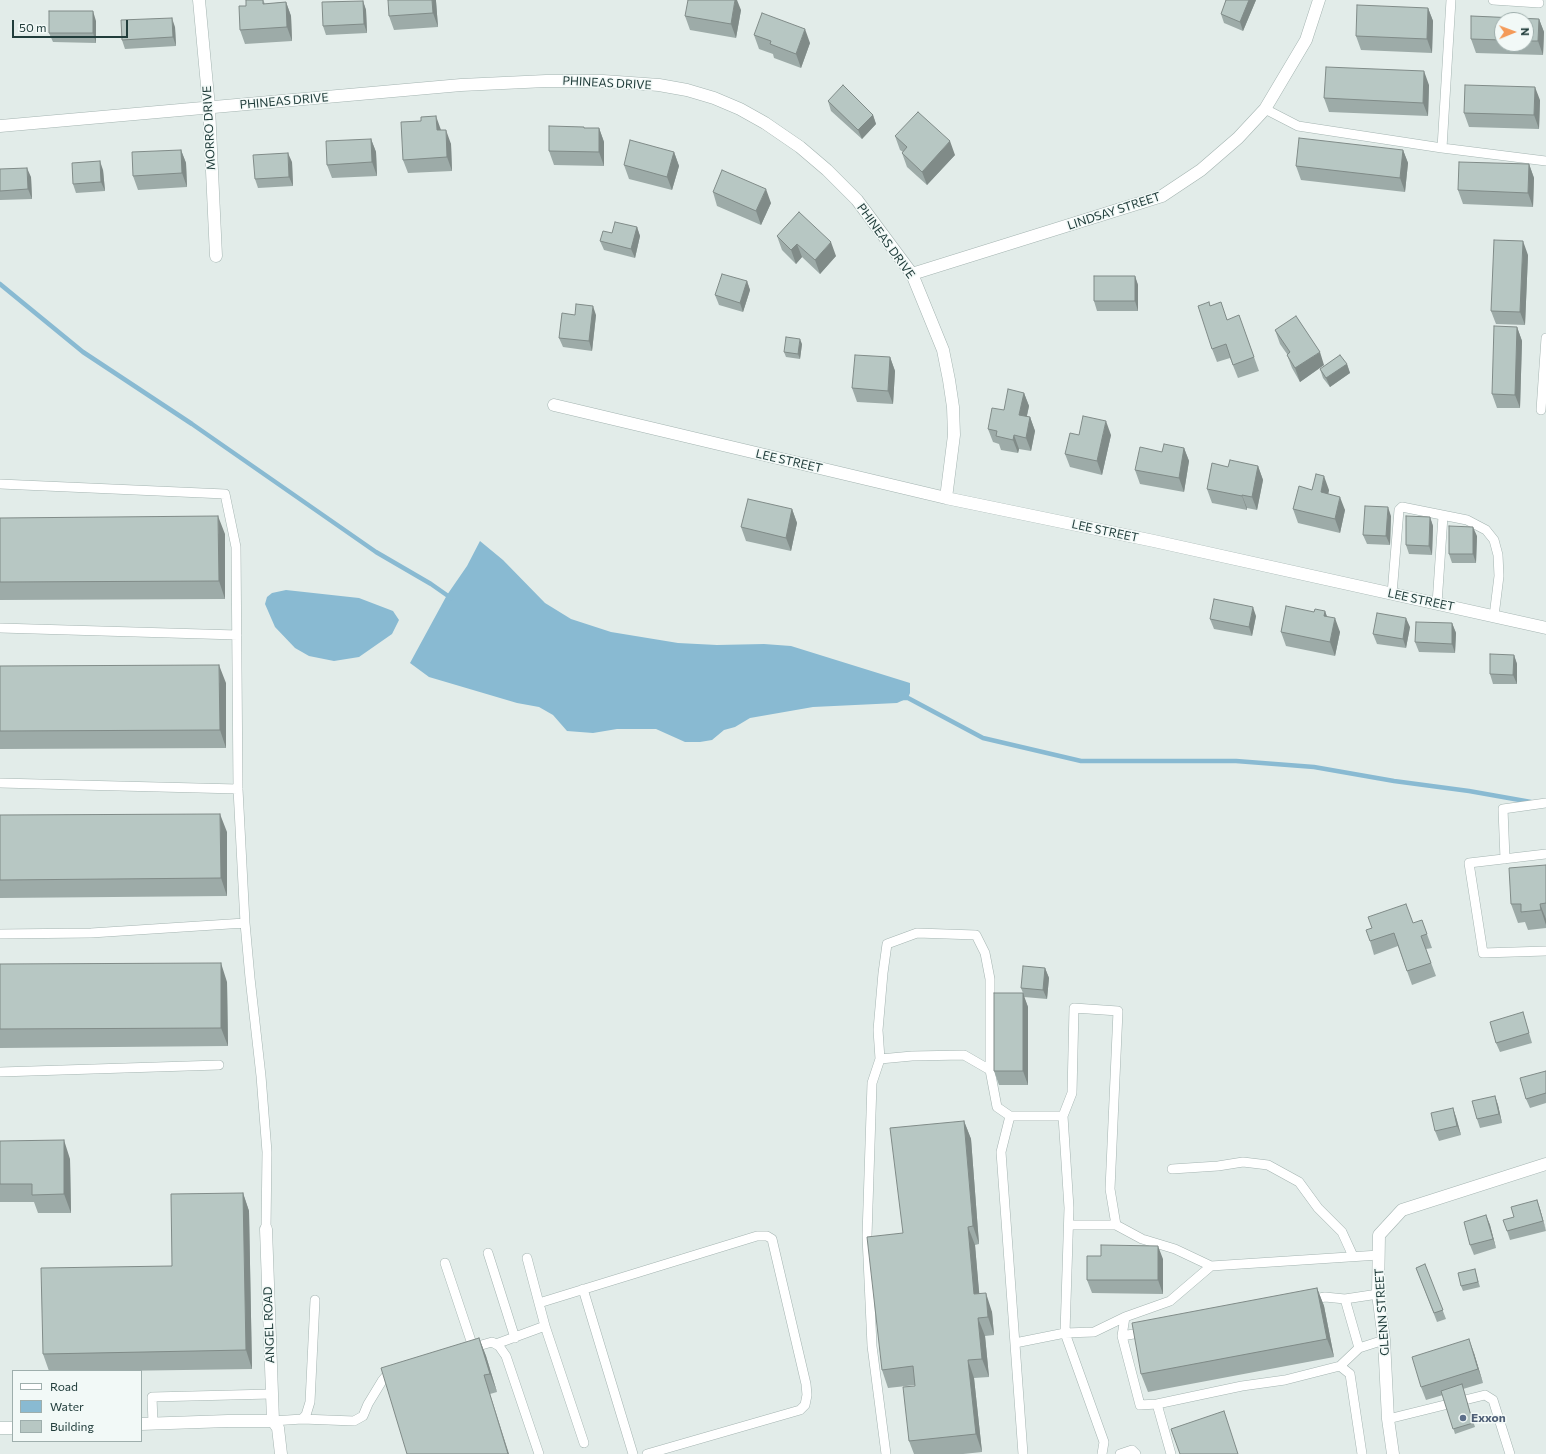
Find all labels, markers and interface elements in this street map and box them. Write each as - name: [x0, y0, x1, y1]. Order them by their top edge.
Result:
- scale bar: [14, 12, 130, 38]
- north arrow: [1494, 12, 1534, 52]
- text: 50 m: [19, 20, 47, 34]
- text: N: [1519, 28, 1532, 36]
- street label: PHINEAS DRIVE: [562, 73, 652, 93]
- street label: MORRO DRIVE: [200, 85, 218, 171]
- street label: PHINEAS DRIVE: [239, 90, 329, 112]
- street label: LINDSAY STREET: [1066, 189, 1162, 233]
- street label: PHINEAS DRIVE: [854, 201, 918, 281]
- street label: LEE STREET: [754, 446, 824, 476]
- street label: LEE STREET: [1070, 517, 1140, 545]
- street label: LEE STREET: [1386, 586, 1456, 614]
- street label: GLENN STREET: [1372, 1268, 1392, 1356]
- street label: ANGEL ROAD: [260, 1286, 278, 1364]
- legend: [12, 1370, 142, 1442]
- text: Road: [50, 1379, 78, 1393]
- text: Water: [50, 1399, 84, 1413]
- place label: Exxon: [1471, 1411, 1506, 1425]
- marker: Exxon: [1458, 1413, 1468, 1423]
- text: Building: [50, 1419, 94, 1433]

